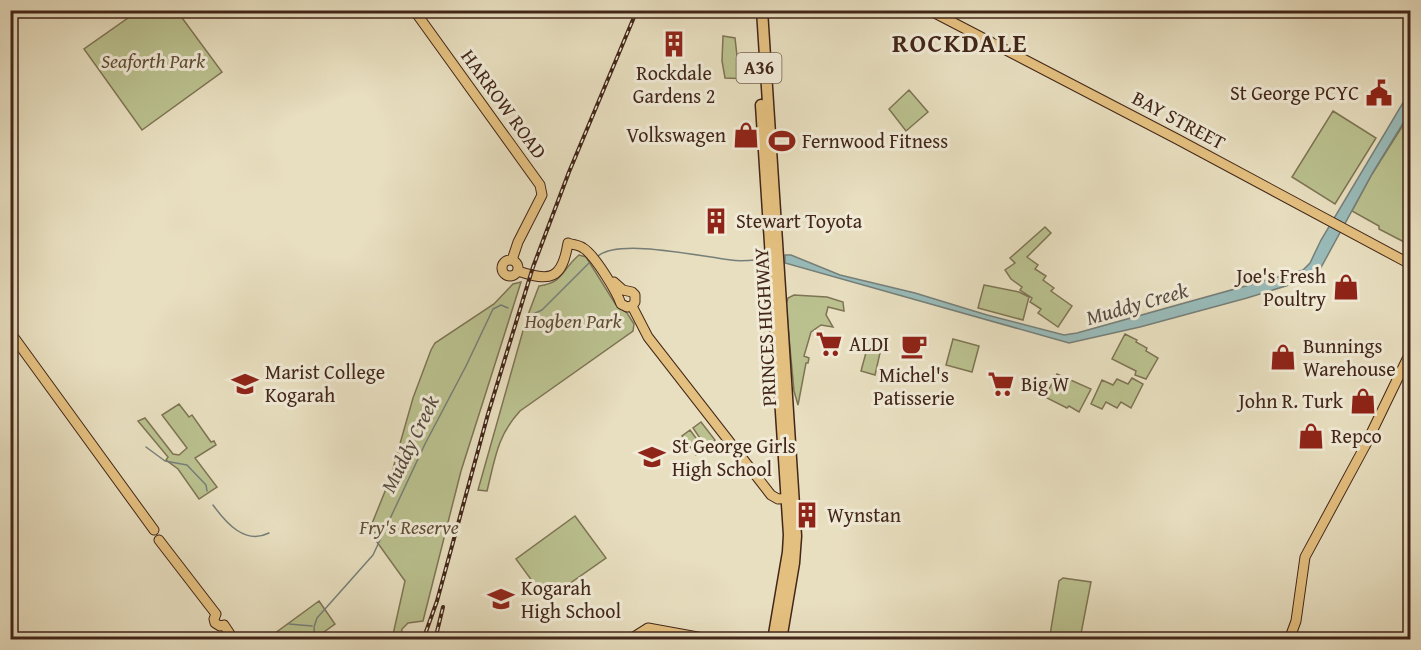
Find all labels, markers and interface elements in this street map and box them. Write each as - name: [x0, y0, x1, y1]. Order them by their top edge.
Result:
- district label: ROCKDALE: [892, 23, 1028, 62]
- building icon: Rockdale Gardens 2: [659, 29, 689, 59]
- street label: HARROW ROAD: [455, 43, 554, 165]
- park label: Seaforth Park: [101, 46, 206, 75]
- road number: A36: [736, 53, 782, 83]
- place label: Rockdale Gardens 2: [633, 58, 715, 110]
- place label: St George PCYC: [1230, 78, 1359, 107]
- public building icon: St George PCYC: [1364, 78, 1394, 108]
- street label: BAY STREET: [1127, 83, 1231, 156]
- place label: Volkswagen: [626, 120, 726, 149]
- shop icon: Volkswagen: [731, 120, 761, 150]
- sports icon: Fernwood Fitness: [767, 126, 797, 156]
- place label: Fernwood Fitness: [802, 126, 948, 155]
- building icon: Stewart Toyota: [701, 206, 731, 236]
- place label: Stewart Toyota: [736, 206, 863, 235]
- street label: PRINCES HIGHWAY: [746, 247, 783, 407]
- place label: Joe's Fresh Poultry: [1233, 261, 1326, 313]
- shop icon: Joe's Fresh Poultry: [1331, 272, 1361, 302]
- water label: Muddy Creek: [1082, 274, 1192, 333]
- park label: Hogben Park: [523, 306, 622, 335]
- supermarket icon: ALDI: [814, 329, 844, 359]
- place label: ALDI: [849, 329, 889, 358]
- cafe icon: Michel's Patisserie: [899, 331, 929, 361]
- place label: Bunnings Warehouse: [1303, 331, 1396, 383]
- shop icon: Bunnings Warehouse: [1268, 342, 1298, 372]
- place label: Marist College Kogarah: [265, 357, 385, 409]
- place label: Michel's Patisserie: [873, 360, 955, 412]
- school or university icon: Marist College Kogarah: [230, 369, 260, 399]
- supermarket icon: Big W: [986, 369, 1016, 399]
- place label: Big W: [1021, 369, 1069, 398]
- place label: John R. Turk: [1235, 386, 1344, 415]
- shop icon: John R. Turk: [1348, 386, 1378, 416]
- water label: Muddy Creek: [373, 389, 447, 498]
- shop icon: Repco: [1296, 421, 1326, 451]
- place label: Repco: [1331, 421, 1382, 450]
- place label: St George Girls High School: [672, 431, 796, 483]
- school or university icon: St George Girls High School: [637, 442, 667, 472]
- building icon: Wynstan: [792, 500, 822, 530]
- place label: Wynstan: [827, 500, 901, 529]
- park label: Fry's Reserve: [358, 512, 459, 541]
- place label: Kogarah High School: [521, 573, 621, 625]
- school or university icon: Kogarah High School: [486, 584, 516, 614]

